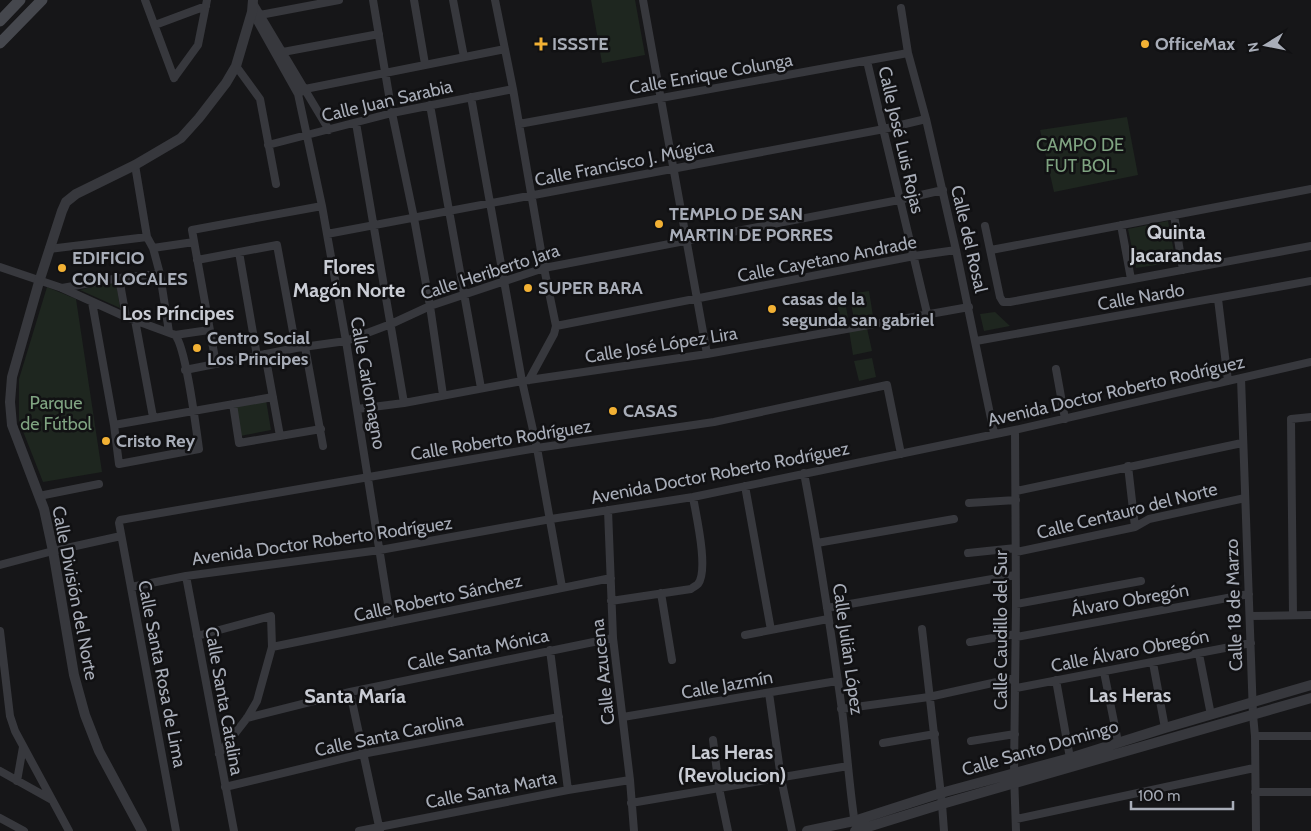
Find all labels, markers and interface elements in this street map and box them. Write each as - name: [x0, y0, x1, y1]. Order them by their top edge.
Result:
- north arrow: [1241, 20, 1291, 70]
- place label: ISSSTE: [552, 33, 609, 55]
- place label: OfficeMax: [1155, 33, 1235, 55]
- marker: ISSSTE: [534, 37, 548, 51]
- marker: OfficeMax: [1139, 38, 1151, 50]
- text: N: [1243, 41, 1263, 54]
- street label: Calle Enrique Colunga: [628, 49, 795, 99]
- street label: Calle José Luis Rojas: [873, 64, 929, 216]
- street label: Calle Juan Sarabia: [319, 75, 455, 127]
- park label: CAMPO DE FUT BOL: [1036, 134, 1124, 177]
- street label: Calle Francisco J. Múgica: [533, 135, 716, 191]
- street label: Calle del Rosal: [946, 183, 992, 296]
- place label: TEMPLO DE SAN MARTIN DE PORRES: [669, 203, 833, 246]
- marker: TEMPLO DE SAN MARTIN DE PORRES: [653, 218, 665, 230]
- district label: Quinta Jacarandas: [1129, 220, 1222, 267]
- street label: Calle Cayetano Andrade: [735, 231, 919, 287]
- street label: Calle Heriberto Jara: [418, 239, 563, 305]
- place label: EDIFICIO CON LOCALES: [72, 247, 188, 290]
- district label: Flores Magón Norte: [293, 255, 405, 302]
- marker: EDIFICIO CON LOCALES: [56, 262, 68, 274]
- place label: SUPER BARA: [538, 277, 643, 299]
- street label: Calle Nardo: [1096, 279, 1186, 315]
- marker: SUPER BARA: [522, 282, 534, 294]
- place label: casas de la segunda san gabriel: [782, 288, 934, 331]
- district label: Los Príncipes: [122, 301, 234, 325]
- marker: casas de la segunda san gabriel: [766, 303, 778, 315]
- street label: Calle Carlomagno: [346, 315, 391, 451]
- street label: Calle José López Lira: [583, 322, 739, 368]
- place label: Centro Social Los Principes: [207, 327, 310, 370]
- marker: Centro Social Los Principes: [191, 342, 203, 354]
- street label: Avenida Doctor Roberto Rodríguez: [985, 351, 1247, 431]
- park label: Parque de Fútbol: [20, 392, 93, 435]
- place label: CASAS: [623, 400, 677, 422]
- marker: CASAS: [607, 405, 619, 417]
- street label: Calle Roberto Rodríguez: [409, 415, 593, 465]
- place label: Cristo Rey: [116, 430, 195, 452]
- marker: Cristo Rey: [100, 435, 112, 447]
- street label: Avenida Doctor Roberto Rodríguez: [589, 437, 852, 509]
- street label: Calle Centauro del Norte: [1034, 478, 1220, 544]
- street label: Calle División del Norte: [47, 504, 103, 682]
- street label: Avenida Doctor Roberto Rodríguez: [190, 512, 454, 570]
- street label: Calle 18 de Marzo: [1221, 538, 1247, 672]
- street label: Calle Caudillo del Sur: [990, 550, 1012, 710]
- street label: Calle Roberto Sánchez: [352, 569, 525, 627]
- street label: Calle Santa Rosa de Lima: [133, 578, 191, 770]
- street label: Álvaro Obregón: [1069, 579, 1191, 621]
- street label: Calle Julián López: [828, 582, 868, 717]
- street label: Calle Azucena: [586, 618, 619, 726]
- street label: Calle Santa Mónica: [405, 624, 551, 676]
- street label: Calle Santa Catalina: [200, 625, 248, 777]
- street label: Calle Álvaro Obregón: [1049, 625, 1211, 677]
- street label: Calle Jazmín: [679, 666, 775, 704]
- district label: Las Heras: [1089, 683, 1171, 707]
- district label: Santa María: [304, 684, 406, 708]
- street label: Calle Santa Carolina: [313, 708, 466, 761]
- street label: Calle Santo Domingo: [959, 715, 1121, 781]
- district label: Las Heras (Revolucion): [678, 740, 786, 787]
- street label: Calle Santa Marta: [424, 766, 559, 813]
- scale bar: [1131, 778, 1234, 810]
- text: 100 m: [1138, 787, 1180, 805]

